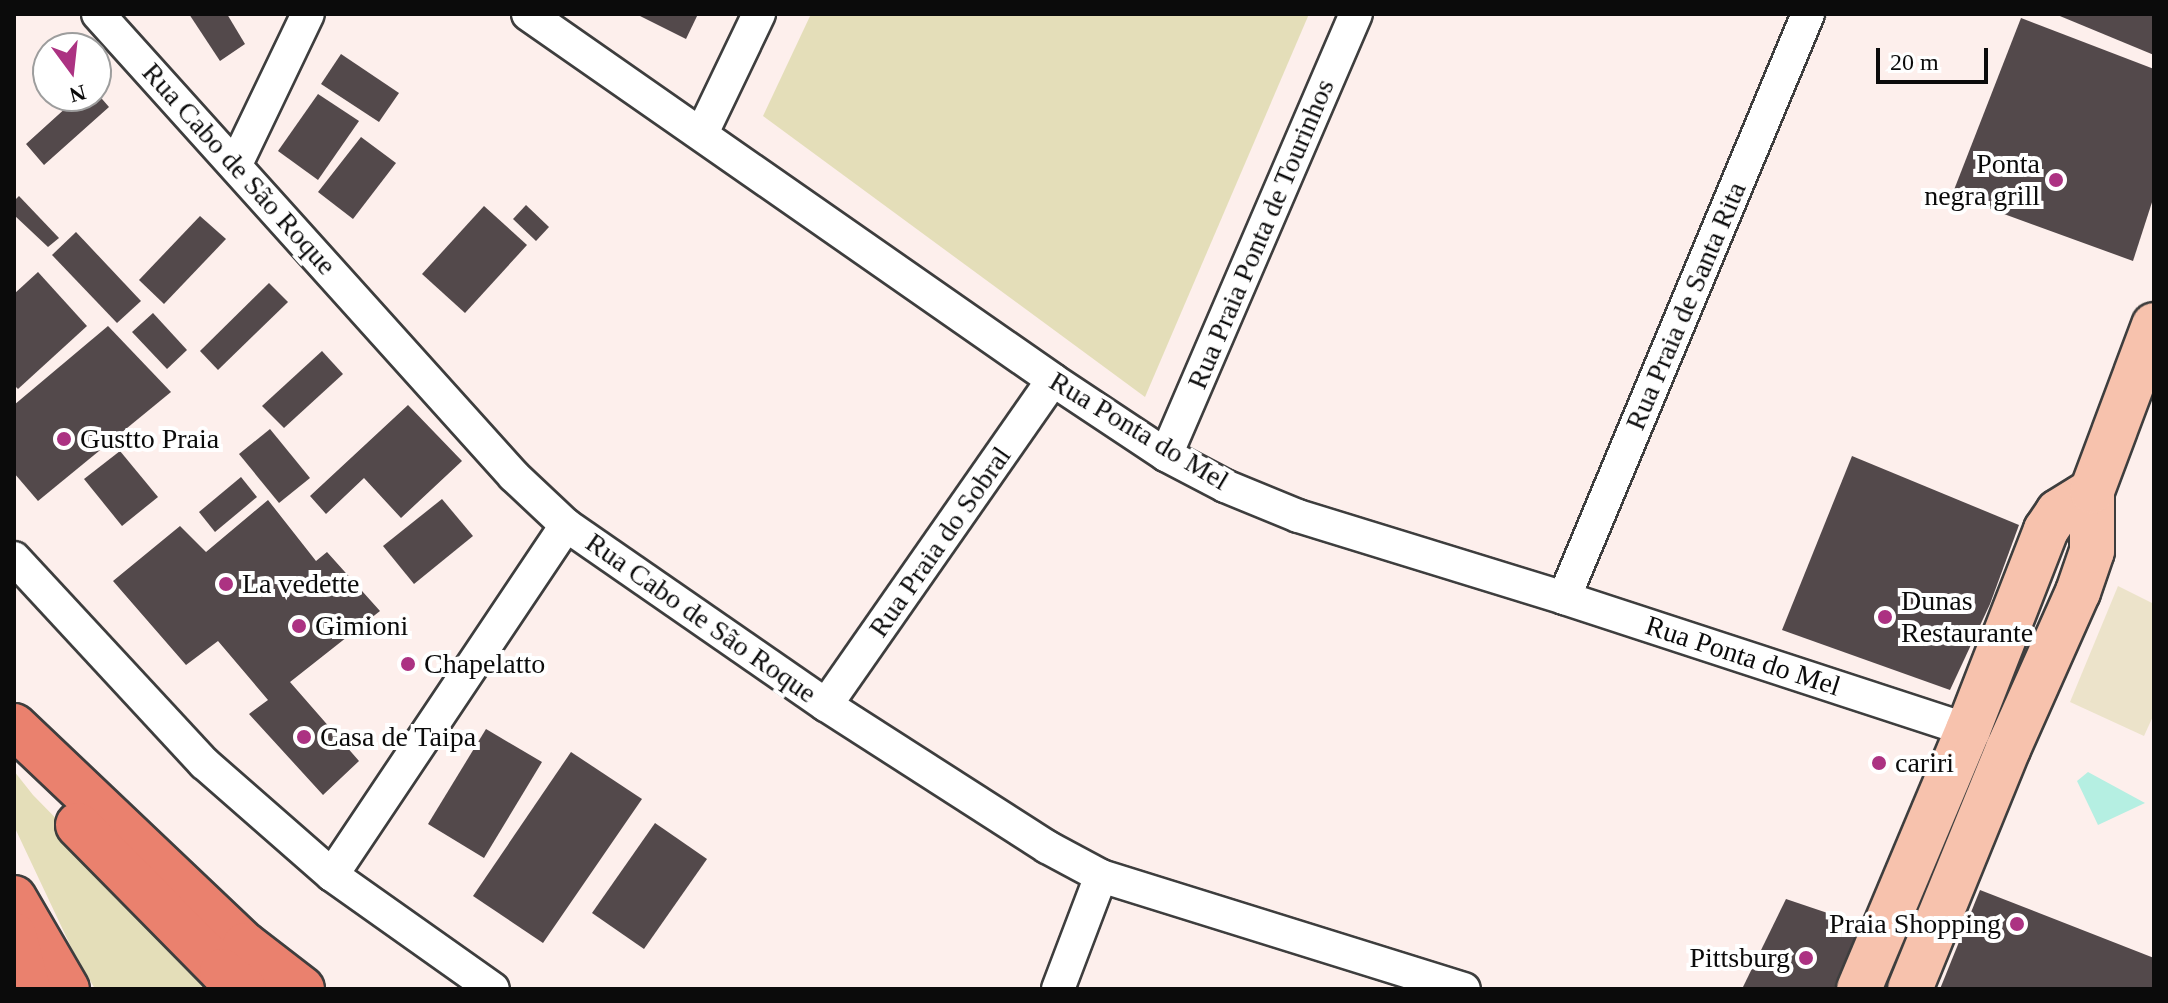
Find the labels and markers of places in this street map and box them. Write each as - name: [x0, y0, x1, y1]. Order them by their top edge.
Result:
- place label: Ponta negra grill: [1924, 147, 2040, 213]
- marker: Ponta negra grill: [2047, 171, 2065, 189]
- place label: Gustto Praia: [80, 422, 219, 456]
- marker: Gustto Praia: [55, 430, 73, 448]
- place label: La vedette: [242, 567, 359, 601]
- marker: La vedette: [217, 575, 235, 593]
- place label: Dunas Restaurante: [1901, 584, 2033, 650]
- marker: Dunas Restaurante: [1876, 608, 1894, 626]
- place label: Gimioni: [315, 609, 408, 643]
- marker: Gimioni: [290, 617, 308, 635]
- place label: Chapelatto: [424, 647, 545, 681]
- marker: Chapelatto: [399, 655, 417, 673]
- place label: Casa de Taipa: [320, 720, 477, 754]
- marker: Casa de Taipa: [295, 728, 313, 746]
- place label: cariri: [1895, 746, 1954, 780]
- marker: cariri: [1870, 754, 1888, 772]
- place label: Praia Shopping: [1829, 907, 2001, 941]
- marker: Praia Shopping: [2008, 915, 2026, 933]
- place label: Pittsburg: [1689, 941, 1790, 975]
- marker: Pittsburg: [1797, 949, 1815, 967]

